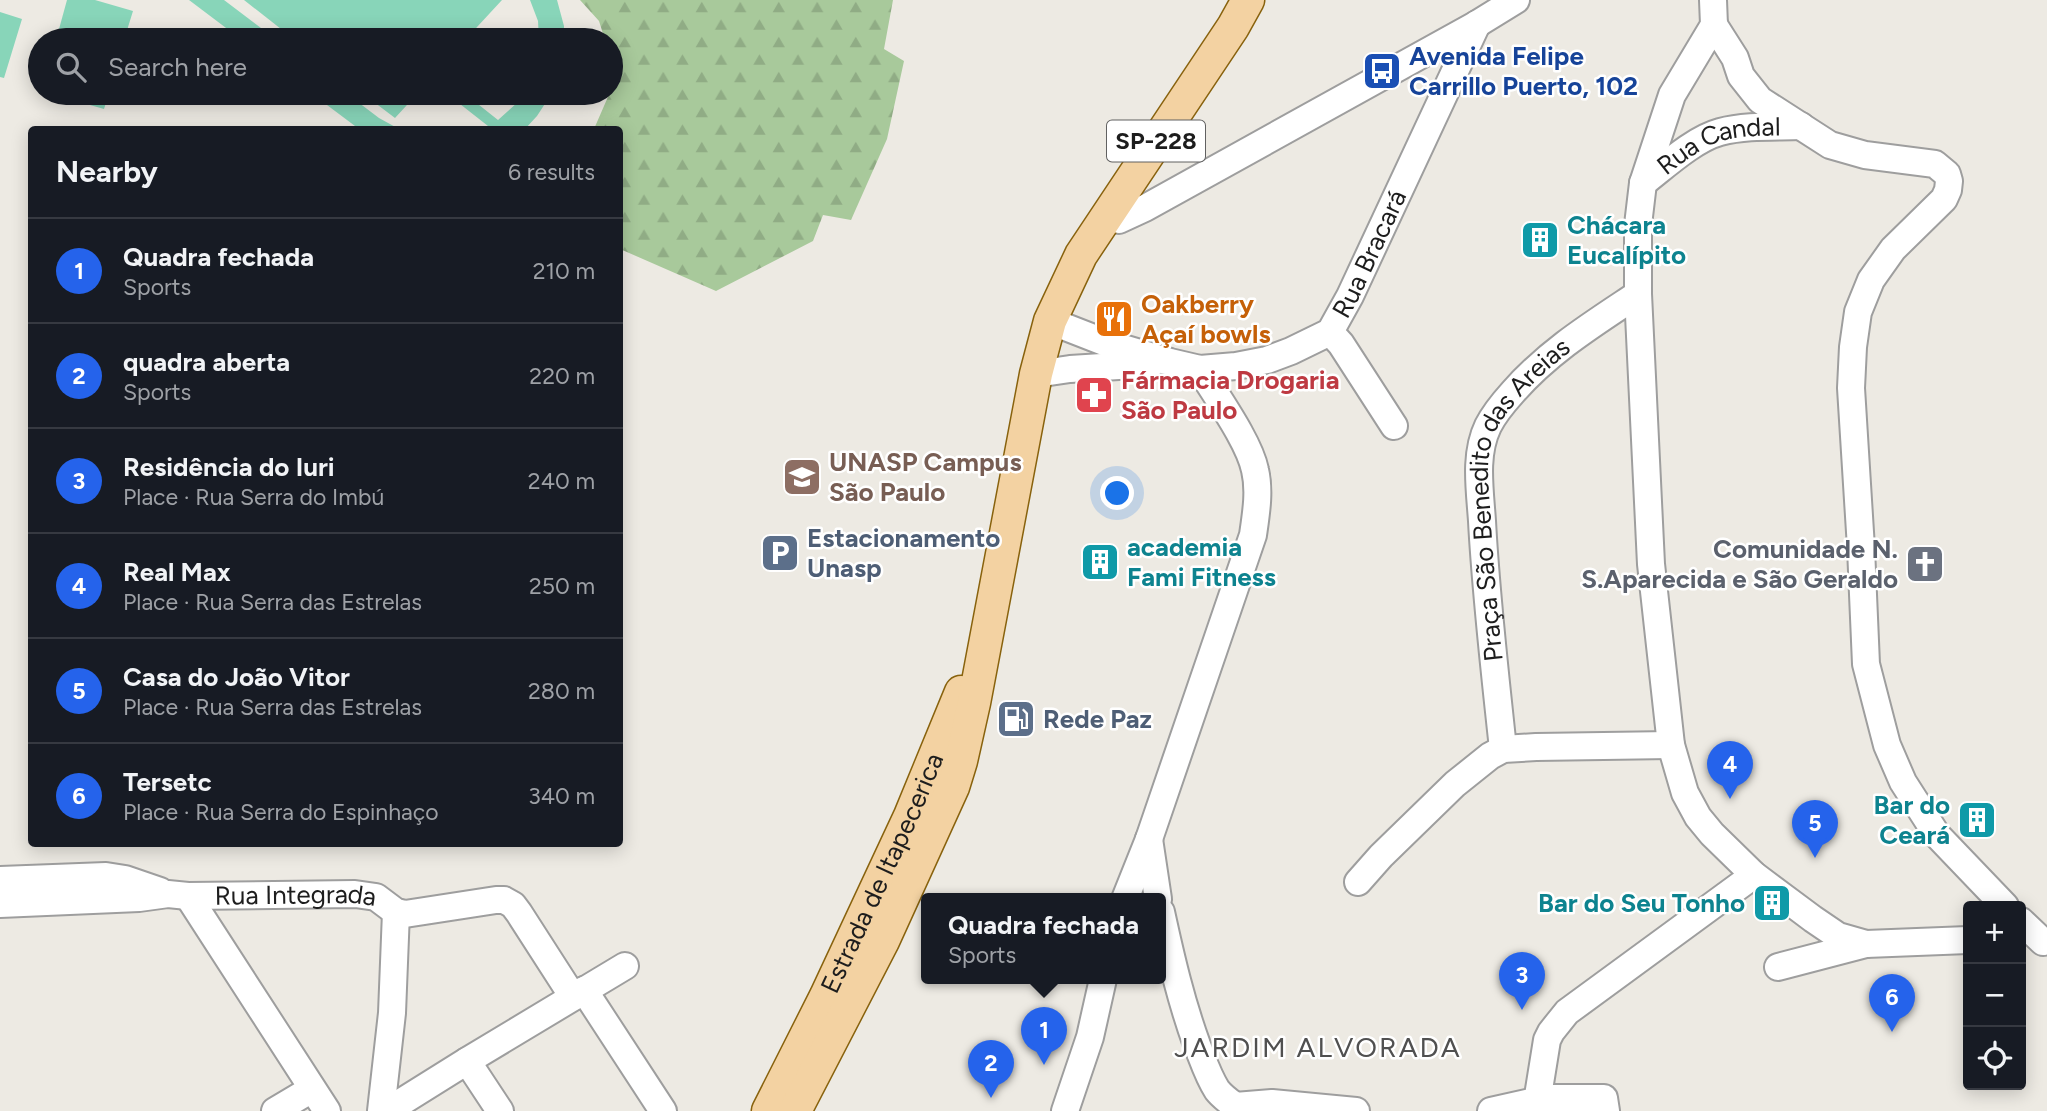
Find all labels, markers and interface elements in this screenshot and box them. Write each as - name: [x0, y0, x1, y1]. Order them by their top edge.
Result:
- search box: [28, 28, 623, 105]
- place label: Avenida Felipe Carrillo Puerto, 102: [1409, 40, 1638, 102]
- icon: search: [52, 48, 90, 86]
- bus stop icon: Avenida Felipe Carrillo Puerto, 102: [1361, 50, 1403, 92]
- text: Search here: [108, 51, 247, 83]
- street label: Rua Candal: [1650, 110, 1781, 182]
- road number: SP-228: [1107, 120, 1205, 162]
- text: Nearby: [56, 153, 158, 190]
- text: 6 results: [508, 158, 595, 186]
- street label: Rua Bracará: [1325, 185, 1413, 323]
- place label: Chácara Eucalípito: [1567, 209, 1686, 271]
- building icon: Chácara Eucalípito: [1519, 219, 1561, 261]
- text: Quadra fechada: [123, 241, 314, 273]
- text: 1: [74, 257, 84, 285]
- text: 210 m: [533, 257, 595, 285]
- text: Sports: [123, 273, 191, 301]
- place label: Oakberry Açaí bowls: [1141, 288, 1271, 350]
- restaurant icon: Oakberry Açaí bowls: [1093, 298, 1135, 340]
- street label: Praça São Benedito das Areias: [1463, 331, 1576, 663]
- text: quadra aberta: [123, 346, 290, 378]
- text: 2: [72, 362, 86, 390]
- text: 220 m: [529, 362, 595, 390]
- place label: Fármacia Drogaria São Paulo: [1121, 364, 1340, 426]
- pharmacy icon: Fármacia Drogaria São Paulo: [1073, 374, 1115, 416]
- text: Sports: [123, 378, 191, 406]
- place label: UNASP Campus São Paulo: [829, 446, 1022, 508]
- text: Residência do Iuri: [123, 451, 335, 483]
- school or university icon: UNASP Campus São Paulo: [781, 456, 823, 498]
- text: 3: [73, 467, 85, 495]
- text: 240 m: [528, 467, 595, 495]
- your location: [1100, 476, 1134, 510]
- text: Place · Rua Serra do Imbú: [123, 483, 384, 511]
- place label: Estacionamento Unasp: [807, 522, 1000, 584]
- place label: academia Fami Fitness: [1127, 531, 1276, 593]
- parking icon: Estacionamento Unasp: [759, 532, 801, 574]
- place label: Comunidade N. S.Aparecida e São Geraldo: [1581, 533, 1898, 595]
- building icon: academia Fami Fitness: [1079, 541, 1121, 583]
- church icon: Comunidade N. S.Aparecida e São Geraldo: [1904, 543, 1946, 585]
- text: Real Max: [123, 556, 231, 588]
- text: 4: [72, 572, 86, 600]
- text: 250 m: [529, 572, 595, 600]
- text: Place · Rua Serra das Estrelas: [123, 588, 422, 616]
- text: Casa do João Vitor: [123, 661, 350, 693]
- text: 5: [72, 677, 86, 705]
- text: 280 m: [528, 677, 595, 705]
- text: Place · Rua Serra das Estrelas: [123, 693, 422, 721]
- fuel station icon: Rede Paz: [995, 698, 1037, 740]
- place label: Rede Paz: [1043, 703, 1152, 735]
- pin: 4: [1707, 741, 1753, 799]
- street label: Estrada de Itapecerica: [814, 748, 950, 998]
- text: Tersetc: [123, 766, 212, 798]
- text: 6: [72, 782, 86, 810]
- text: 340 m: [528, 782, 595, 810]
- place label: Bar do Ceará: [1874, 789, 1950, 851]
- text: Place · Rua Serra do Espinhaço: [123, 798, 439, 826]
- building icon: Bar do Ceará: [1956, 799, 1998, 841]
- pin: 5: [1792, 800, 1838, 858]
- street label: Rua Integrada: [214, 877, 378, 913]
- building icon: Bar do Seu Tonho: [1751, 882, 1793, 924]
- place label: Bar do Seu Tonho: [1538, 887, 1745, 919]
- popup: [921, 893, 1166, 984]
- map controls: [1963, 901, 2026, 1090]
- button: +: [1963, 901, 2026, 964]
- text: Quadra fechada: [948, 909, 1139, 941]
- text: Sports: [948, 941, 1016, 969]
- pin: 3: [1499, 952, 1545, 1010]
- button: −: [1963, 964, 2026, 1027]
- pin: 6: [1869, 974, 1915, 1032]
- pin: 1: [1021, 1007, 1067, 1065]
- button: locate: [1963, 1027, 2026, 1090]
- district label: JARDIM ALVORADA: [1174, 1030, 1462, 1064]
- pin: 2: [968, 1040, 1014, 1098]

